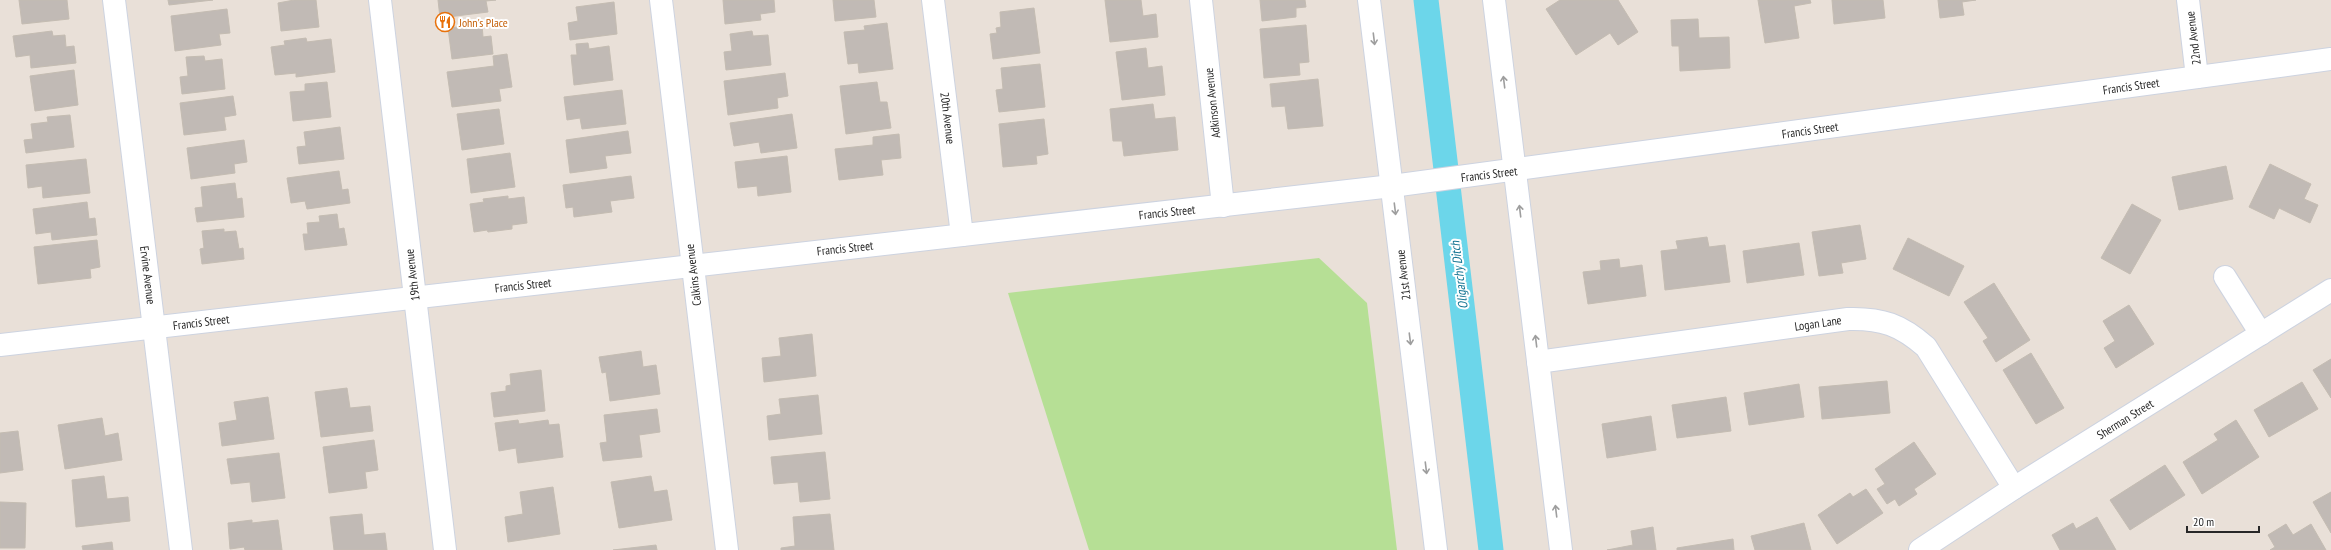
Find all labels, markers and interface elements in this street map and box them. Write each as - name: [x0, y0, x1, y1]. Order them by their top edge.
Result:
- street label: 22nd Avenue: [2182, 10, 2204, 66]
- restaurant icon: John's Place: [434, 11, 456, 33]
- place label: John's Place: [458, 15, 508, 30]
- one-way arrow: [1370, 32, 1378, 45]
- street label: Adkinson Avenue: [1201, 67, 1223, 139]
- street label: Francis Street: [2102, 75, 2161, 97]
- one-way arrow: [1501, 76, 1508, 89]
- street label: 20th Avenue: [937, 91, 959, 145]
- street label: Francis Street: [1781, 119, 1840, 141]
- street label: Francis Street: [1460, 163, 1519, 185]
- street label: Francis Street: [1138, 202, 1197, 222]
- one-way arrow: [1391, 203, 1398, 216]
- one-way arrow: [1516, 205, 1524, 218]
- street label: Francis Street: [816, 238, 875, 258]
- water label: Oligarchy Ditch: [1446, 239, 1472, 310]
- street label: Calkins Avenue: [682, 243, 704, 307]
- street label: Ervine Avenue: [137, 245, 159, 305]
- street label: 19th Avenue: [401, 248, 423, 302]
- street label: 21st Avenue: [1392, 249, 1414, 301]
- street label: Francis Street: [494, 275, 553, 295]
- street label: Francis Street: [172, 311, 231, 333]
- street label: Logan Lane: [1794, 312, 1842, 334]
- one-way arrow: [1406, 332, 1414, 345]
- one-way arrow: [1532, 334, 1539, 347]
- street label: Sherman Street: [2094, 395, 2157, 442]
- one-way arrow: [1422, 461, 1430, 474]
- one-way arrow: [1552, 505, 1560, 518]
- scale bar: [2187, 508, 2259, 534]
- text: 20 m: [2193, 514, 2214, 529]

